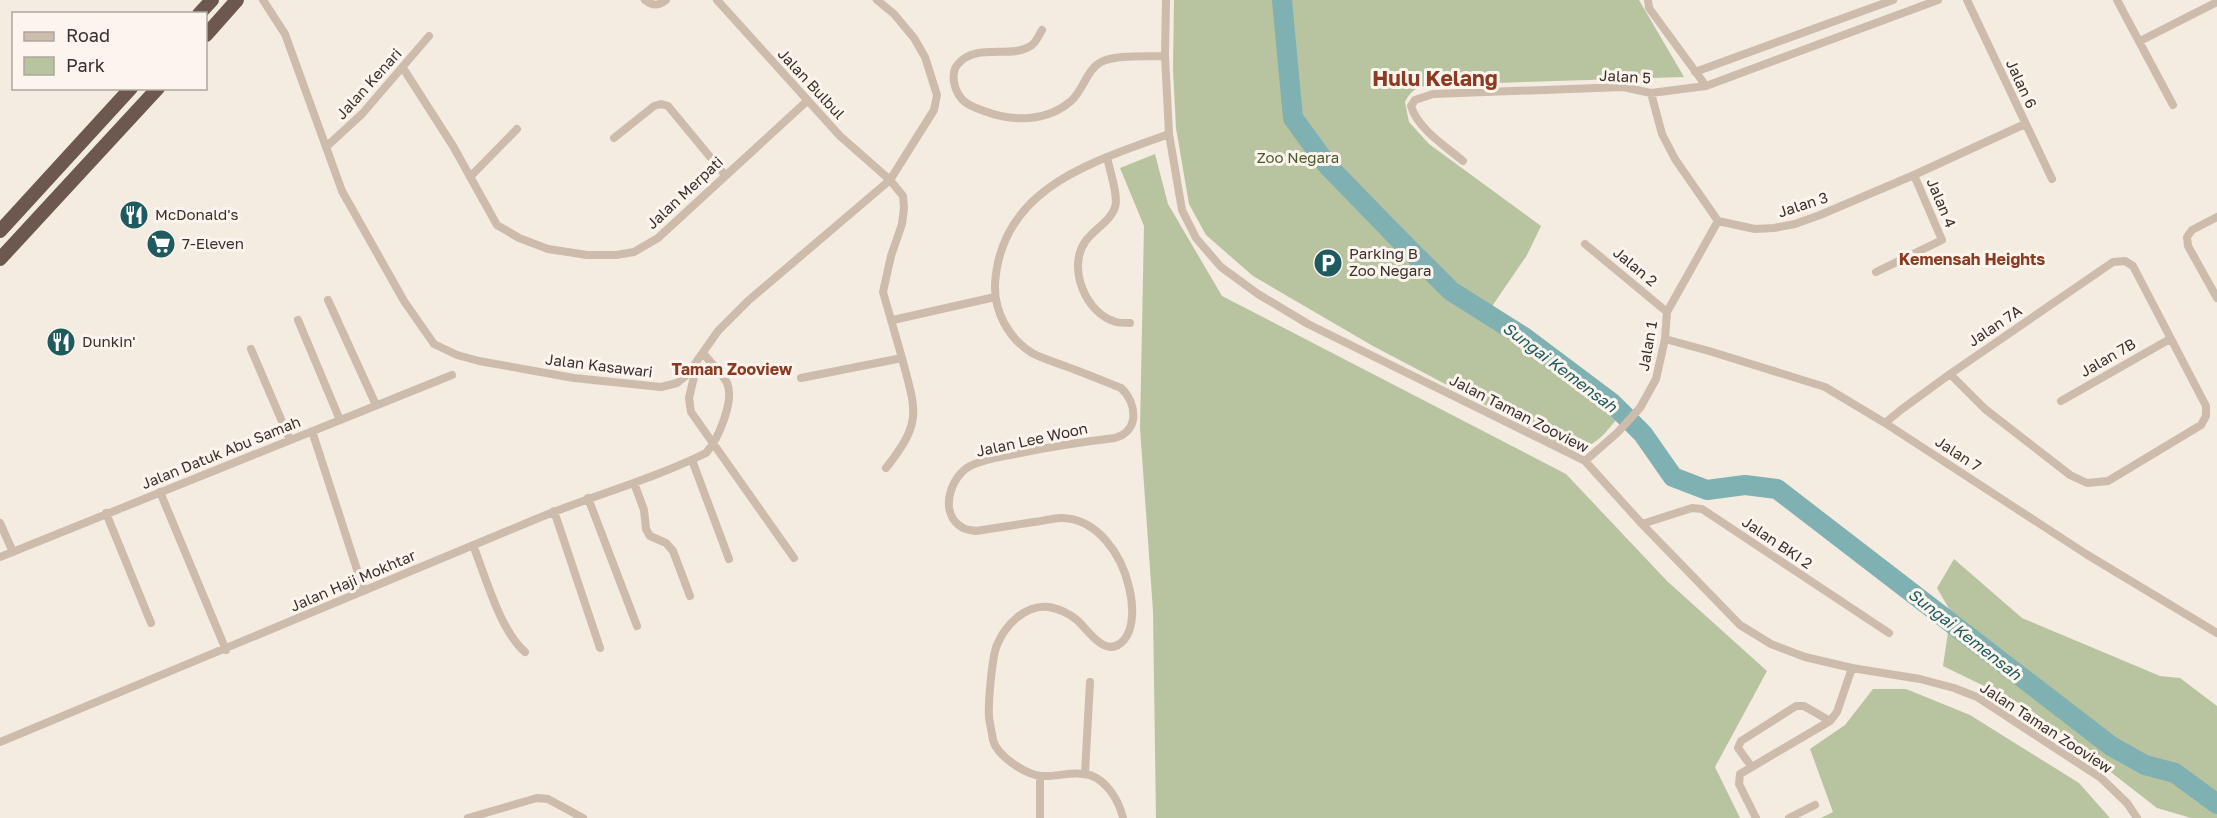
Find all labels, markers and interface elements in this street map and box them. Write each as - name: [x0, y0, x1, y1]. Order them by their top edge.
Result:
- legend: [12, 12, 207, 90]
- text: Road: [66, 24, 110, 46]
- street label: Jalan Kenari: [332, 44, 405, 123]
- street label: Jalan Bulbul: [774, 44, 849, 123]
- text: Park: [66, 54, 105, 76]
- street label: Jalan 6: [2003, 56, 2041, 111]
- district label: Hulu Kelang: [1372, 65, 1498, 91]
- street label: Jalan 5: [1599, 66, 1651, 86]
- park label: Zoo Negara: [1257, 148, 1339, 166]
- street label: Jalan Merpati: [642, 152, 726, 232]
- street label: Jalan 4: [1923, 175, 1960, 230]
- street label: Jalan 3: [1775, 187, 1830, 221]
- restaurant icon: McDonald's: [118, 199, 150, 231]
- place label: McDonald's: [155, 205, 238, 223]
- supermarket icon: 7-Eleven: [145, 228, 177, 260]
- place label: 7-Eleven: [182, 234, 244, 252]
- street label: Jalan 2: [1610, 243, 1661, 290]
- place label: Parking B Zoo Negara: [1349, 244, 1431, 279]
- parking icon: Parking B Zoo Negara: [1312, 247, 1344, 279]
- district label: Kemensah Heights: [1899, 249, 2045, 269]
- street label: Jalan 7A: [1964, 301, 2025, 350]
- water label: Sungai Kemensah: [1499, 318, 1622, 417]
- street label: Jalan 1: [1634, 319, 1660, 372]
- restaurant icon: Dunkin': [45, 326, 77, 358]
- place label: Dunkin': [82, 332, 136, 350]
- street label: Jalan 7B: [2077, 334, 2138, 380]
- street label: Jalan Kasawari: [544, 349, 654, 381]
- district label: Taman Zooview: [672, 359, 793, 379]
- street label: Jalan Taman Zooview: [1447, 370, 1592, 456]
- street label: Jalan Datuk Abu Samah: [138, 412, 303, 492]
- street label: Jalan Lee Woon: [974, 418, 1089, 460]
- street label: Jalan 7: [1932, 432, 1985, 475]
- street label: Jalan BKI 2: [1739, 512, 1816, 572]
- street label: Jalan Haji Mokhtar: [287, 545, 418, 615]
- water label: Sungai Kemensah: [1905, 584, 2026, 685]
- street label: Jalan Taman Zooview: [1977, 678, 2116, 777]

